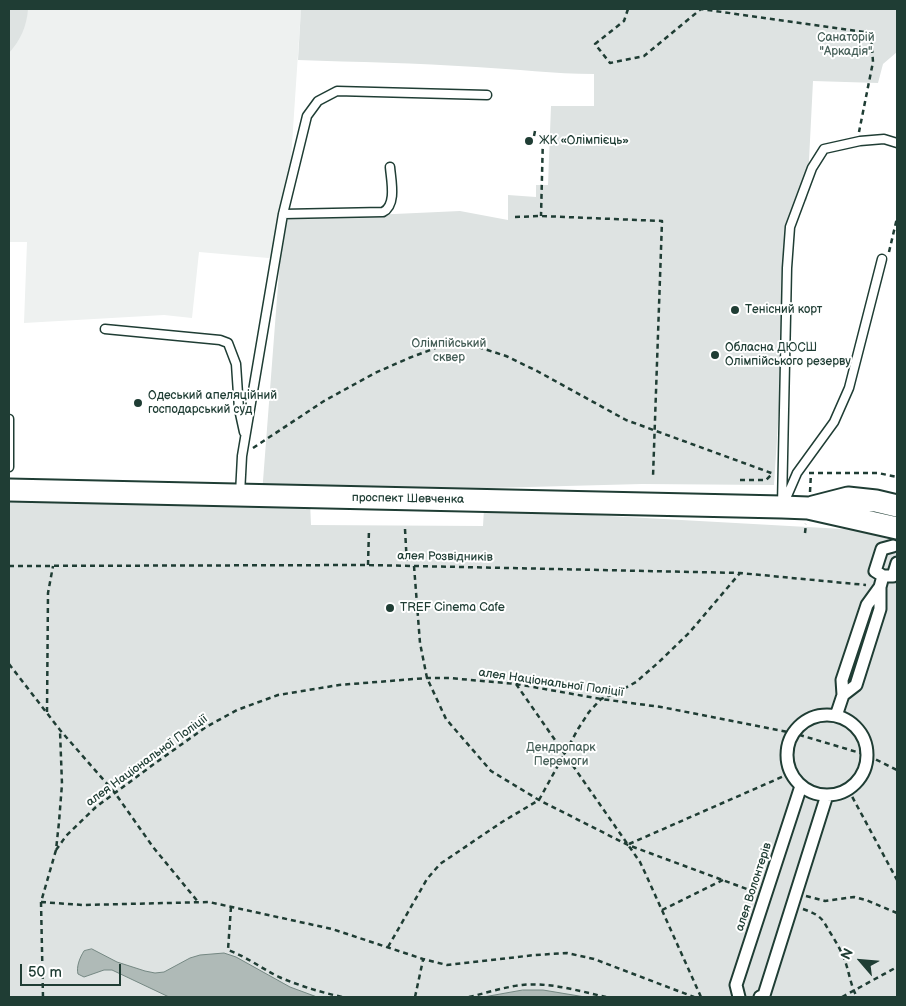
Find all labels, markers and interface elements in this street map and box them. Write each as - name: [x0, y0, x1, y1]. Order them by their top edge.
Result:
- park label: Санаторій "Аркадія": [817, 31, 875, 59]
- place label: ЖК «Олімпієць»: [539, 134, 629, 148]
- marker: ЖК «Олімпієць»: [523, 135, 535, 147]
- place label: Тенісний корт: [745, 303, 822, 317]
- marker: Тенісний корт: [729, 304, 741, 316]
- park label: Олімпійський сквер: [412, 337, 486, 365]
- place label: Обласна ДЮСШ Олімпійського резерву: [725, 341, 851, 369]
- marker: Обласна ДЮСШ Олімпійського резерву: [709, 349, 721, 361]
- place label: Одеський апеляційний господарський суд: [148, 389, 277, 417]
- marker: Одеський апеляційний господарський суд: [132, 397, 144, 409]
- street label: проспект Шевченка: [352, 491, 464, 507]
- street label: алея Розвідників: [397, 549, 493, 565]
- place label: TREF Cinema Cafe: [400, 601, 505, 615]
- marker: TREF Cinema Cafe: [384, 602, 396, 614]
- street label: алея Національної Поліції: [478, 666, 624, 700]
- street label: алея Національної Поліції: [84, 712, 210, 810]
- park label: Дендропарк Перемоги: [526, 741, 596, 769]
- street label: алея Волонтерів: [733, 841, 775, 933]
- north arrow: [836, 936, 886, 986]
- text: N: [837, 945, 857, 963]
- scale bar: [22, 954, 124, 986]
- text: 50 m: [28, 963, 62, 982]

